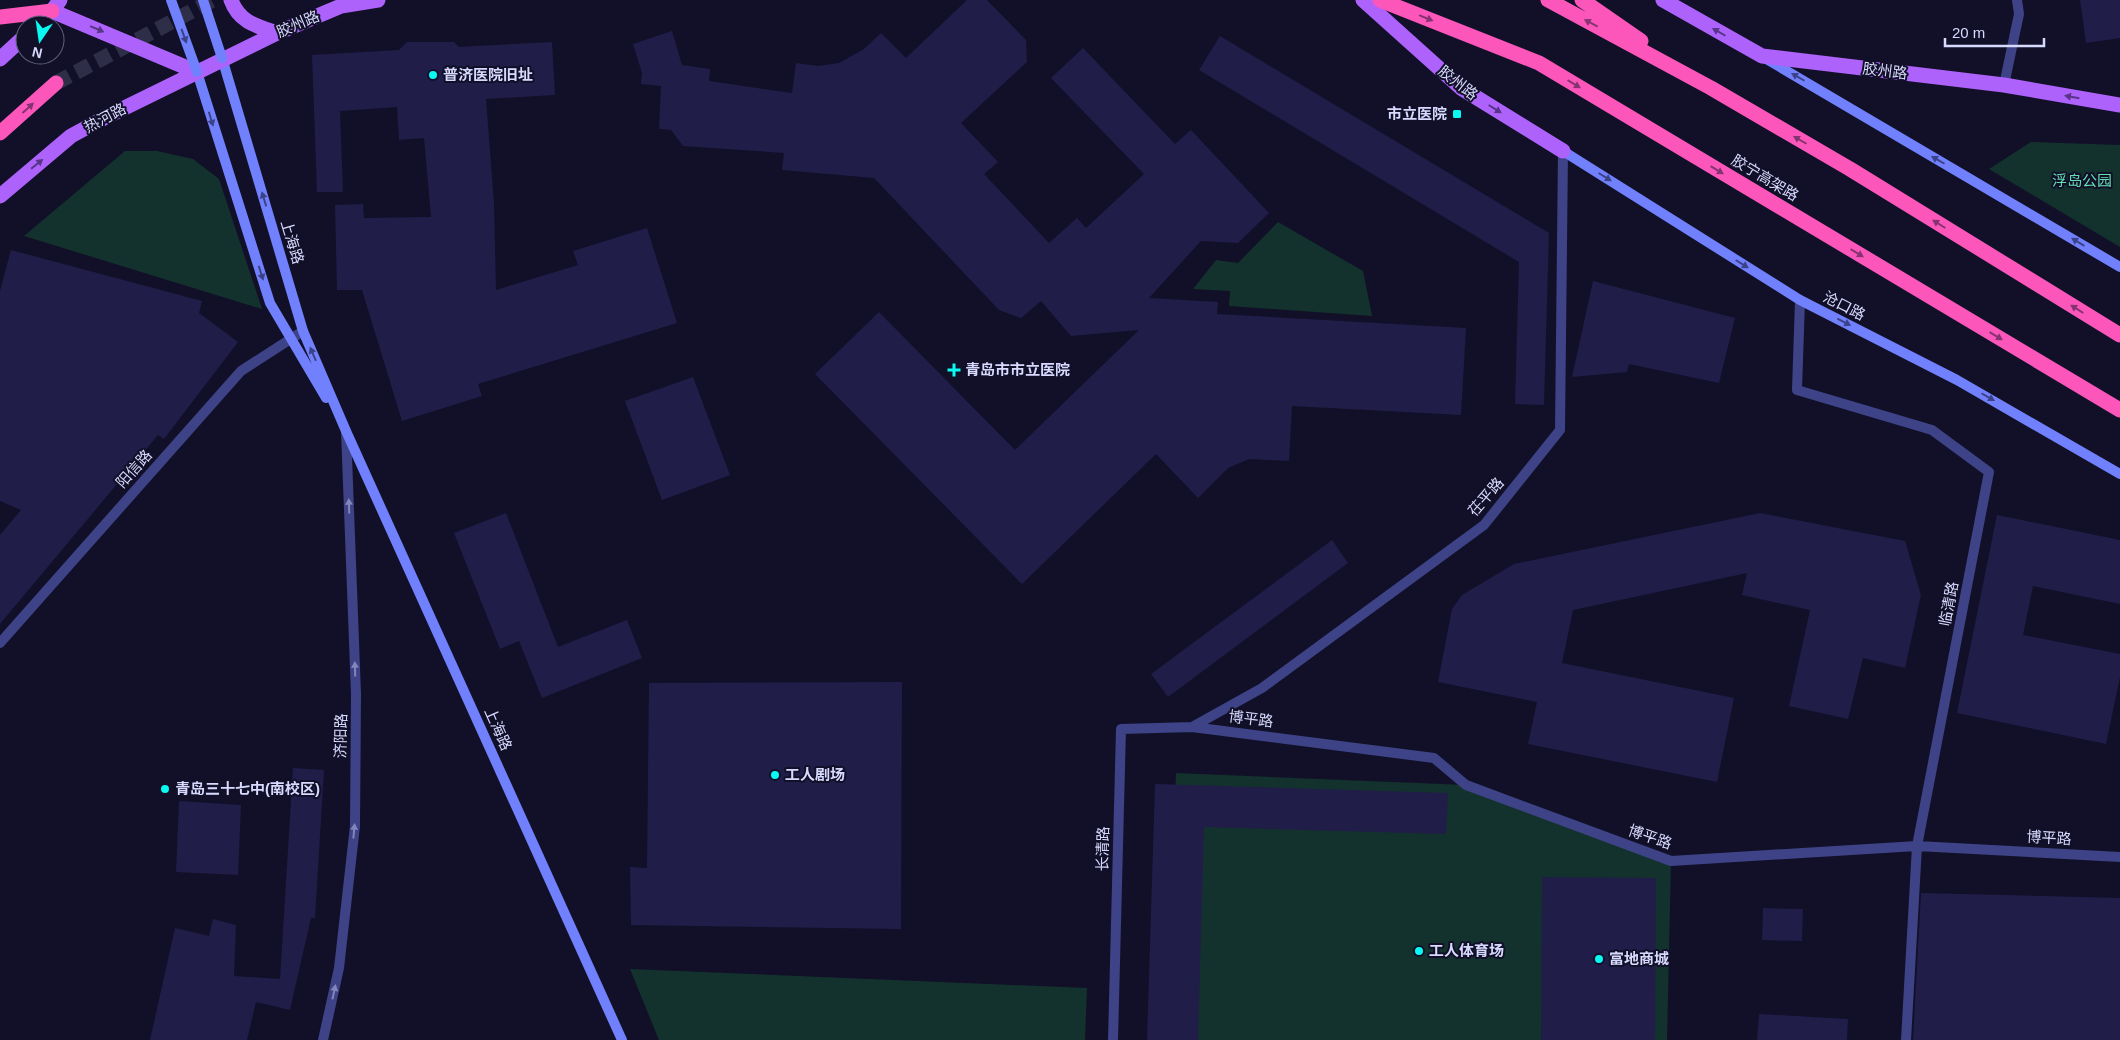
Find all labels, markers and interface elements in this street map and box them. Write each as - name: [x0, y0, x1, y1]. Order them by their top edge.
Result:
- street label: 胶州路: [274, 7, 322, 40]
- north arrow: [15, 15, 65, 65]
- one-way arrow: [1418, 15, 1433, 22]
- scale bar: [1945, 15, 2044, 47]
- one-way arrow: [1584, 19, 1598, 27]
- text: 20 m: [1952, 24, 1985, 41]
- one-way arrow: [90, 25, 105, 33]
- one-way arrow: [1712, 28, 1727, 36]
- one-way arrow: [180, 29, 188, 44]
- text: N: [30, 44, 44, 62]
- street label: 胶州路: [1862, 59, 1908, 82]
- street label: 胶州路: [1435, 62, 1481, 103]
- place label: 普济医院旧址: [443, 66, 533, 83]
- marker: 普济医院旧址: [427, 69, 439, 81]
- one-way arrow: [1791, 73, 1804, 82]
- one-way arrow: [1567, 79, 1580, 88]
- one-way arrow: [2064, 92, 2080, 100]
- street label: 热河路: [81, 99, 129, 136]
- one-way arrow: [22, 102, 34, 114]
- one-way arrow: [1488, 104, 1501, 113]
- place label: 市立医院: [1387, 105, 1447, 122]
- marker: 市立医院: [1451, 108, 1463, 120]
- one-way arrow: [208, 111, 216, 126]
- one-way arrow: [1792, 136, 1807, 144]
- street label: 胶宁高架路: [1729, 151, 1802, 204]
- one-way arrow: [1932, 155, 1945, 164]
- one-way arrow: [30, 159, 43, 170]
- one-way arrow: [1711, 165, 1724, 174]
- one-way arrow: [1598, 172, 1611, 182]
- park label: 浮岛公园: [2052, 172, 2112, 189]
- one-way arrow: [259, 192, 267, 207]
- street label: 上海路: [278, 218, 307, 266]
- one-way arrow: [1932, 219, 1945, 229]
- one-way arrow: [2072, 237, 2085, 246]
- one-way arrow: [1849, 249, 1864, 257]
- one-way arrow: [1736, 259, 1749, 268]
- one-way arrow: [257, 266, 265, 281]
- street label: 沧口路: [1820, 288, 1868, 323]
- one-way arrow: [2071, 304, 2084, 314]
- one-way arrow: [1837, 318, 1851, 326]
- one-way arrow: [1990, 332, 2003, 341]
- one-way arrow: [309, 346, 317, 361]
- place label: 青岛市市立医院: [965, 361, 1070, 378]
- marker: 青岛市市立医院: [947, 363, 961, 377]
- one-way arrow: [1981, 393, 1995, 402]
- street label: 阳信路: [112, 446, 155, 491]
- street label: 茌平路: [1464, 474, 1507, 519]
- one-way arrow: [345, 498, 353, 514]
- street label: 临清路: [1936, 580, 1961, 628]
- one-way arrow: [351, 661, 359, 677]
- street label: 上海路: [482, 705, 515, 753]
- street label: 博平路: [1228, 707, 1274, 730]
- street label: 济阳路: [332, 713, 349, 759]
- place label: 工人剧场: [785, 766, 845, 783]
- marker: 工人剧场: [769, 769, 781, 781]
- place label: 青岛三十七中(南校区): [175, 780, 320, 797]
- marker: 青岛三十七中(南校区): [159, 783, 171, 795]
- street label: 博平路: [1626, 821, 1674, 852]
- one-way arrow: [351, 823, 359, 839]
- street label: 长清路: [1094, 826, 1111, 872]
- street label: 博平路: [2026, 828, 2072, 847]
- place label: 工人体育场: [1429, 942, 1504, 959]
- marker: 工人体育场: [1413, 945, 1425, 957]
- place label: 富地商城: [1609, 950, 1669, 967]
- marker: 富地商城: [1593, 953, 1605, 965]
- one-way arrow: [330, 985, 338, 1000]

